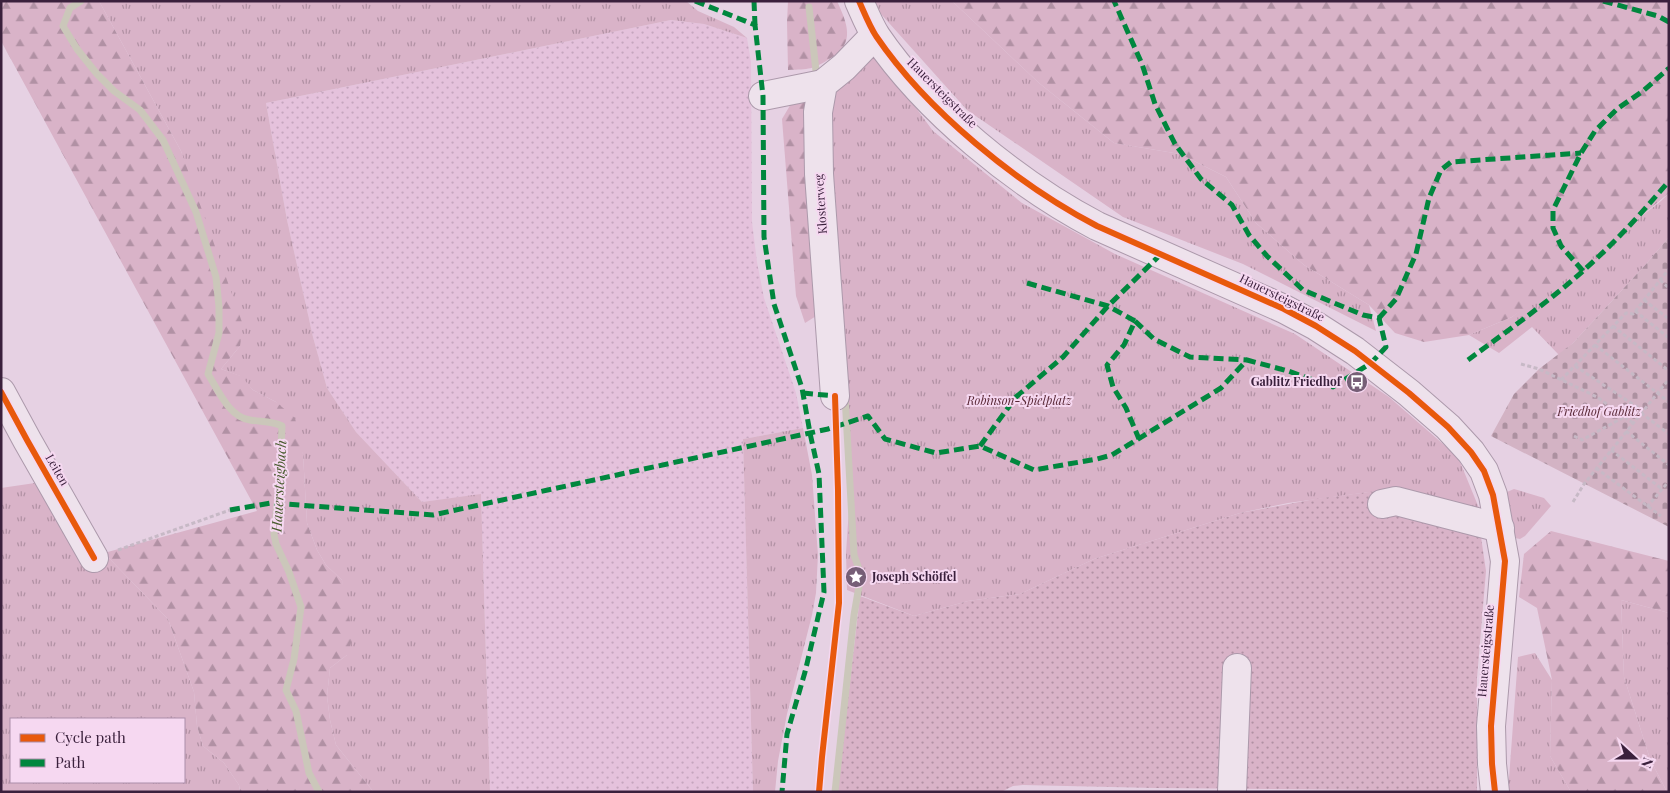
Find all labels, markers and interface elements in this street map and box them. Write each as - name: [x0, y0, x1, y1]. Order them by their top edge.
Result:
- street label: Hauersteigstraße: [904, 54, 981, 131]
- street label: Klosterweg: [810, 173, 830, 235]
- street label: Hauersteigstraße: [1237, 270, 1328, 325]
- bus stop icon: Gablitz Friedhof: [1345, 370, 1369, 394]
- place label: Gablitz Friedhof: [1251, 373, 1343, 389]
- park label: Robinson-Spielplatz: [966, 392, 1072, 408]
- park label: Friedhof Gablitz: [1556, 403, 1641, 419]
- water label: Hauersteigbach: [267, 440, 290, 533]
- street label: Leiten: [42, 451, 73, 488]
- place icon: Joseph Schöffel: [844, 565, 868, 589]
- place label: Joseph Schöffel: [871, 568, 957, 584]
- street label: Hauersteigstraße: [1473, 604, 1497, 698]
- legend: [10, 718, 185, 783]
- text: Cycle path: [55, 727, 126, 747]
- north arrow: [1610, 733, 1660, 783]
- text: Path: [55, 752, 85, 772]
- text: N: [1637, 755, 1658, 771]

